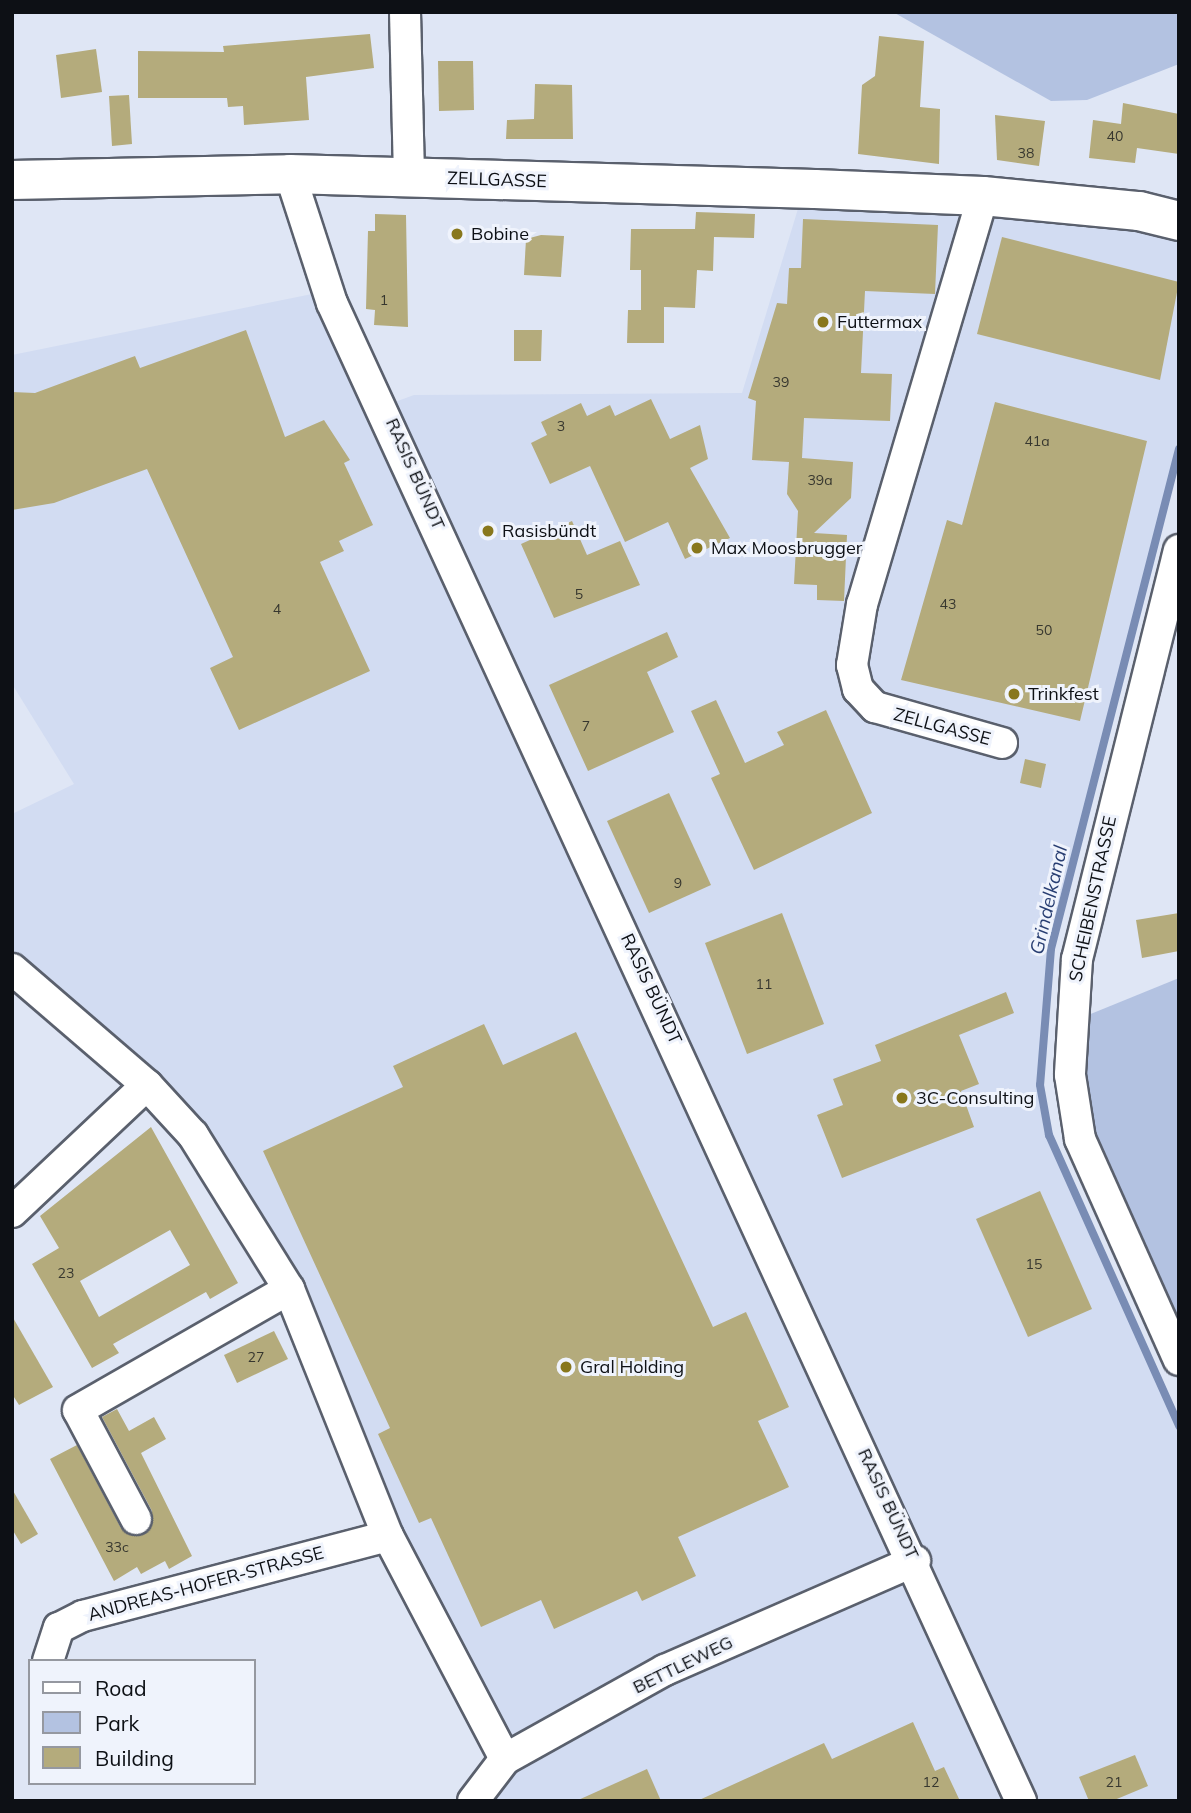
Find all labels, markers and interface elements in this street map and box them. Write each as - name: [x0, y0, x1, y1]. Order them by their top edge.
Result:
- house number: 40: [1107, 128, 1123, 144]
- house number: 38: [1018, 145, 1034, 161]
- street label: ZELLGASSE: [447, 167, 547, 193]
- place label: Bobine: [471, 223, 529, 245]
- marker: Bobine: [449, 226, 465, 242]
- house number: 1: [380, 292, 388, 308]
- place label: Futtermax: [837, 311, 922, 333]
- marker: Futtermax: [815, 314, 831, 330]
- house number: 39: [773, 374, 789, 390]
- street label: RASIS BÜNDT: [381, 415, 449, 533]
- house number: 3: [557, 418, 565, 434]
- house number: 41a: [1024, 433, 1050, 449]
- house number: 39a: [807, 472, 833, 488]
- place label: Rasisbündt: [502, 520, 596, 542]
- marker: Rasisbündt: [480, 523, 496, 539]
- place label: Max Moosbrugger: [711, 537, 862, 559]
- marker: Max Moosbrugger: [689, 540, 705, 556]
- house number: 5: [575, 586, 583, 602]
- house number: 43: [940, 596, 956, 612]
- house number: 4: [273, 601, 281, 617]
- house number: 50: [1036, 622, 1052, 638]
- place label: Trinkfest: [1028, 683, 1099, 705]
- marker: Trinkfest: [1006, 686, 1022, 702]
- street label: ZELLGASSE: [891, 704, 993, 750]
- house number: 7: [582, 718, 590, 734]
- street label: SCHEIBENSTRASSE: [1065, 814, 1121, 984]
- water label: Grindelkanal: [1025, 843, 1073, 957]
- house number: 9: [674, 875, 682, 891]
- street label: RASIS BÜNDT: [616, 930, 686, 1048]
- house number: 11: [756, 976, 772, 992]
- place label: 3C-Consulting: [916, 1087, 1034, 1109]
- marker: 3C-Consulting: [894, 1090, 910, 1106]
- house number: 15: [1026, 1256, 1042, 1272]
- house number: 23: [58, 1265, 74, 1281]
- house number: 27: [248, 1349, 264, 1365]
- place label: Gral Holding: [580, 1356, 684, 1378]
- marker: Gral Holding: [558, 1359, 574, 1375]
- street label: RASIS BÜNDT: [853, 1445, 923, 1563]
- house number: 33c: [105, 1539, 129, 1555]
- street label: ANDREAS-HOFER-STRASSE: [86, 1542, 326, 1626]
- street label: BETTLEWEG: [629, 1632, 737, 1698]
- legend: [28, 1659, 256, 1785]
- text: Road: [95, 1675, 146, 1701]
- text: Park: [95, 1710, 139, 1736]
- text: Building: [95, 1745, 174, 1771]
- house number: 12: [923, 1774, 939, 1790]
- house number: 21: [1106, 1774, 1122, 1790]

